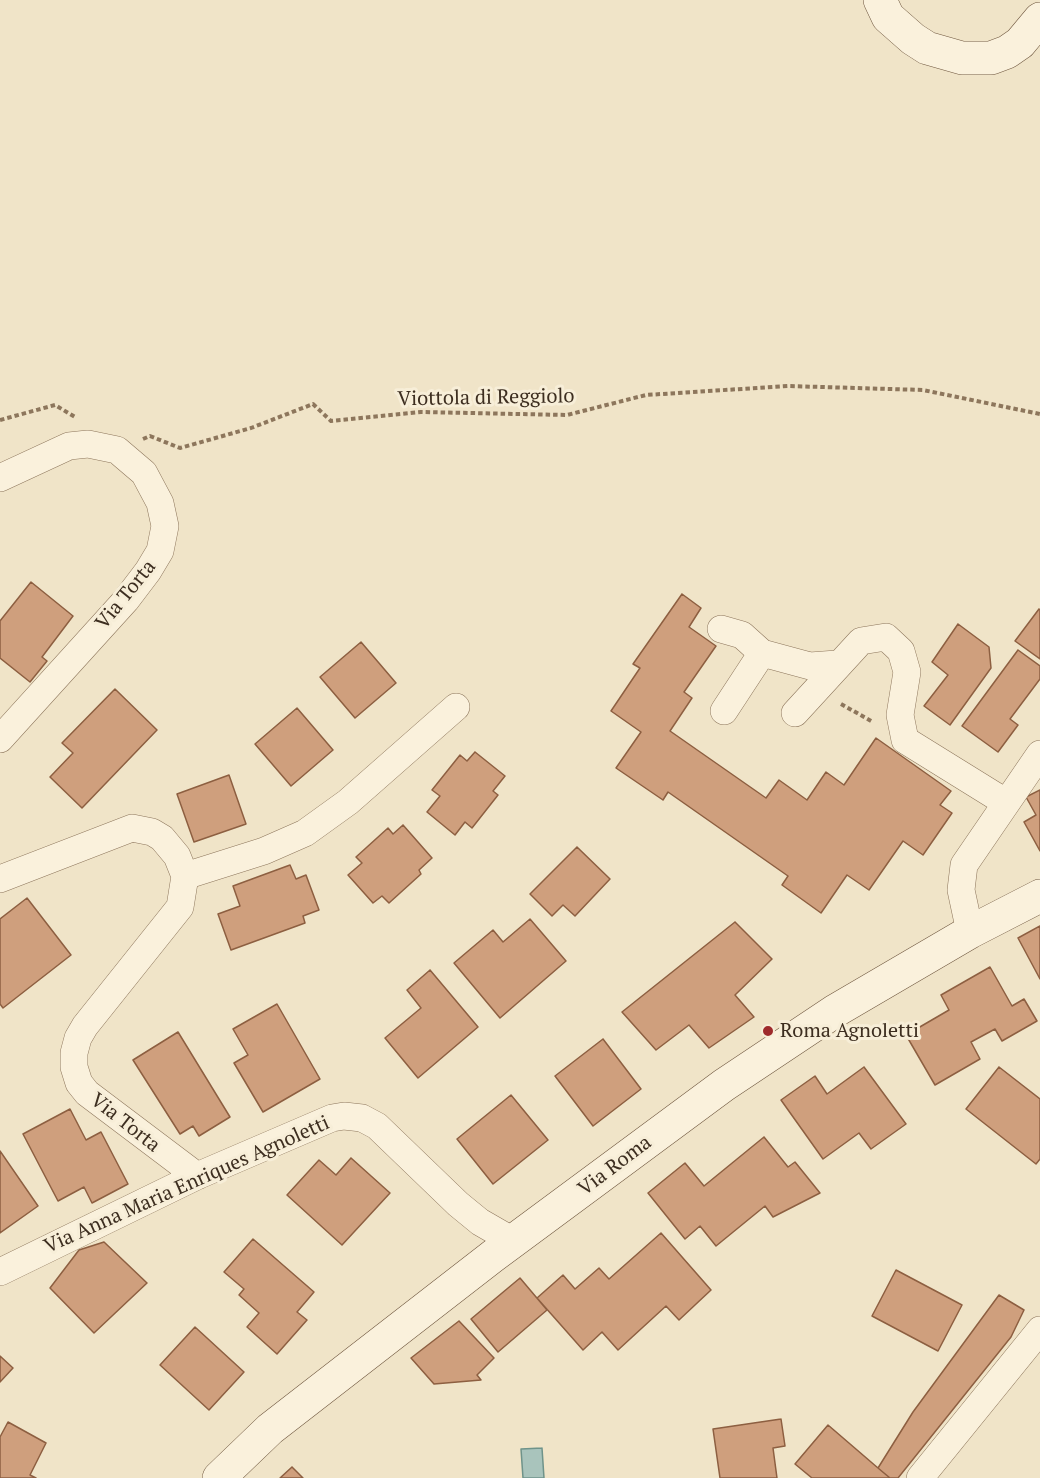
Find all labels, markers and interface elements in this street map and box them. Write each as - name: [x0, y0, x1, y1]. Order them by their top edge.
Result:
- street label: Viottola di Reggiolo: [397, 384, 575, 412]
- street label: Via Torta: [91, 556, 161, 634]
- place label: Roma Agnoletti: [780, 1019, 919, 1043]
- marker: Roma Agnoletti: [761, 1024, 775, 1038]
- street label: Via Torta: [85, 1088, 165, 1158]
- street label: Via Anna Maria Enriques Agnoletti: [41, 1111, 333, 1259]
- street label: Via Roma: [574, 1131, 656, 1201]

